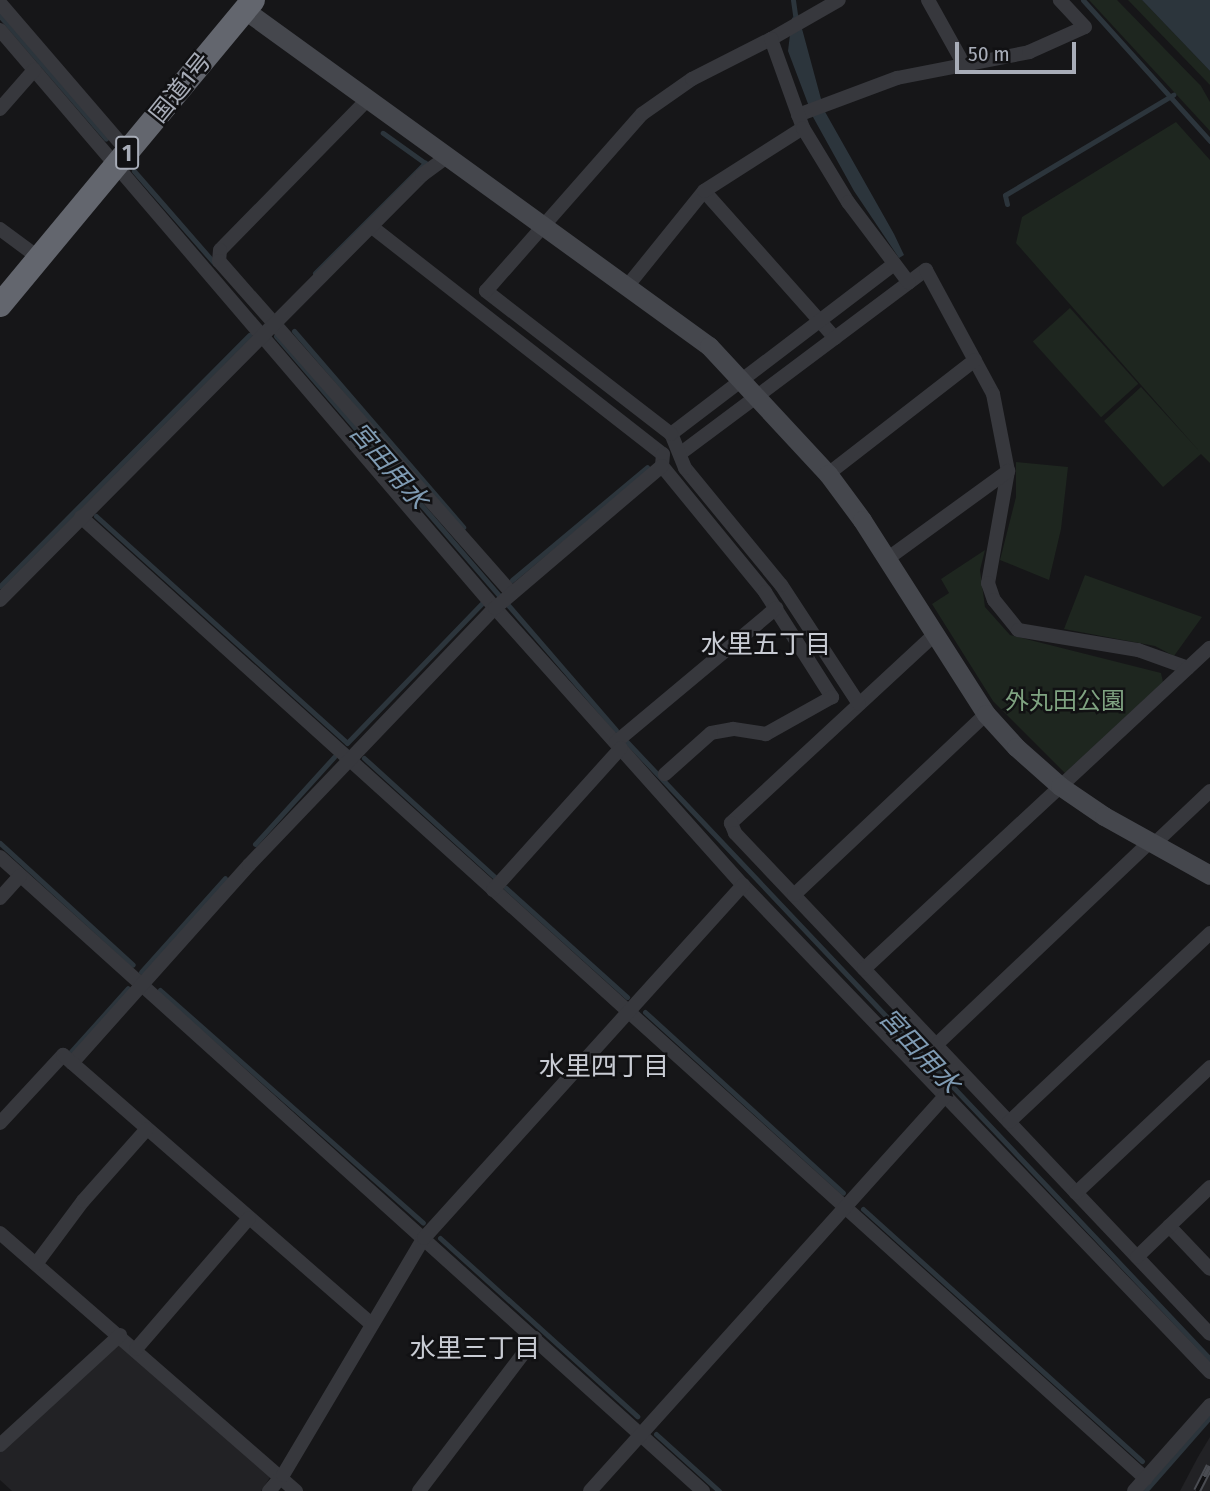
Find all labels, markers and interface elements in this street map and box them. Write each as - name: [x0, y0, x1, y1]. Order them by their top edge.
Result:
- scale bar: [958, 28, 1079, 72]
- text: 50 m: [968, 41, 1010, 67]
- street label: 国道1号: [144, 47, 218, 129]
- road number: 1: [115, 134, 139, 172]
- water label: 宮田用水: [342, 417, 434, 515]
- district label: 水里五丁目: [701, 629, 831, 661]
- park label: 外丸田公園: [1005, 688, 1125, 716]
- water label: 宮田用水: [872, 1002, 966, 1100]
- district label: 水里四丁目: [539, 1051, 669, 1083]
- district label: 水里三丁目: [410, 1333, 540, 1365]

